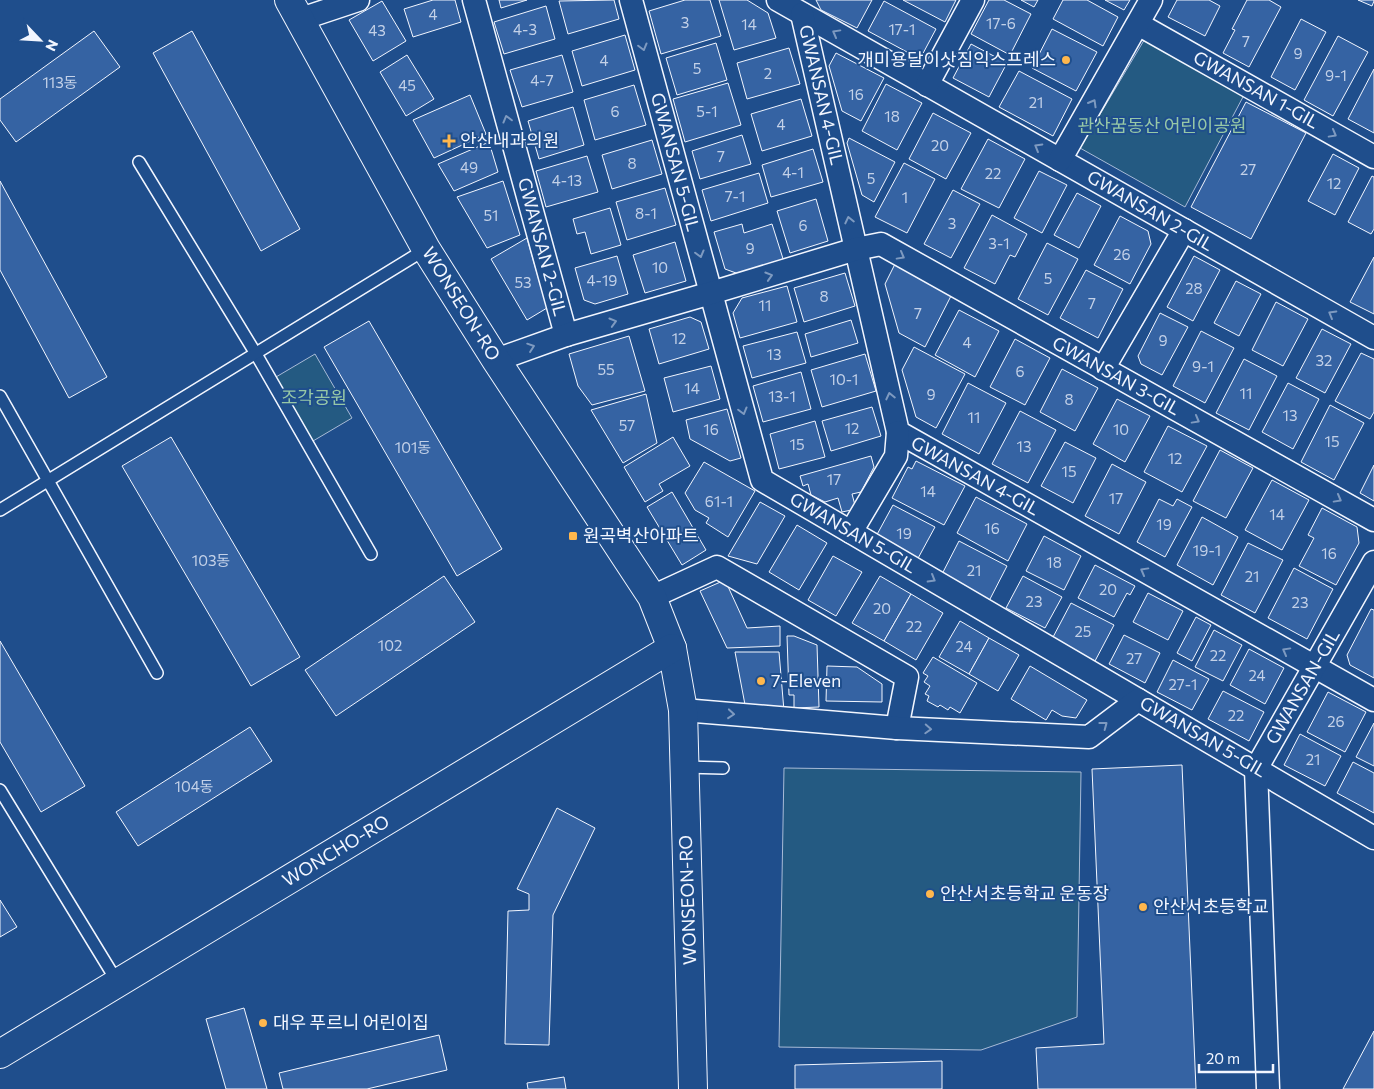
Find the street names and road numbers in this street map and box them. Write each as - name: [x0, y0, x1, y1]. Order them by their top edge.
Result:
- street label: GWANSAN 4-GIL: [795, 23, 849, 167]
- street label: GWANSAN 1-GIL: [1190, 46, 1323, 133]
- street label: GWANSAN 5-GIL: [647, 90, 705, 233]
- street label: GWANSAN 2-GIL: [1083, 165, 1218, 255]
- street label: GWANSAN 2-GIL: [514, 175, 572, 318]
- street label: WONSEON-RO: [418, 243, 506, 364]
- street label: GWANSAN 3-GIL: [1049, 331, 1184, 419]
- street label: GWANSAN 4-GIL: [908, 431, 1043, 519]
- street label: GWANSAN 5-GIL: [786, 487, 921, 577]
- street label: GWANSAN-GIL: [1260, 625, 1344, 748]
- street label: GWANSAN 5-GIL: [1136, 691, 1271, 781]
- street label: WONCHO-RO: [278, 810, 393, 891]
- street label: WONSEON-RO: [674, 835, 700, 965]

